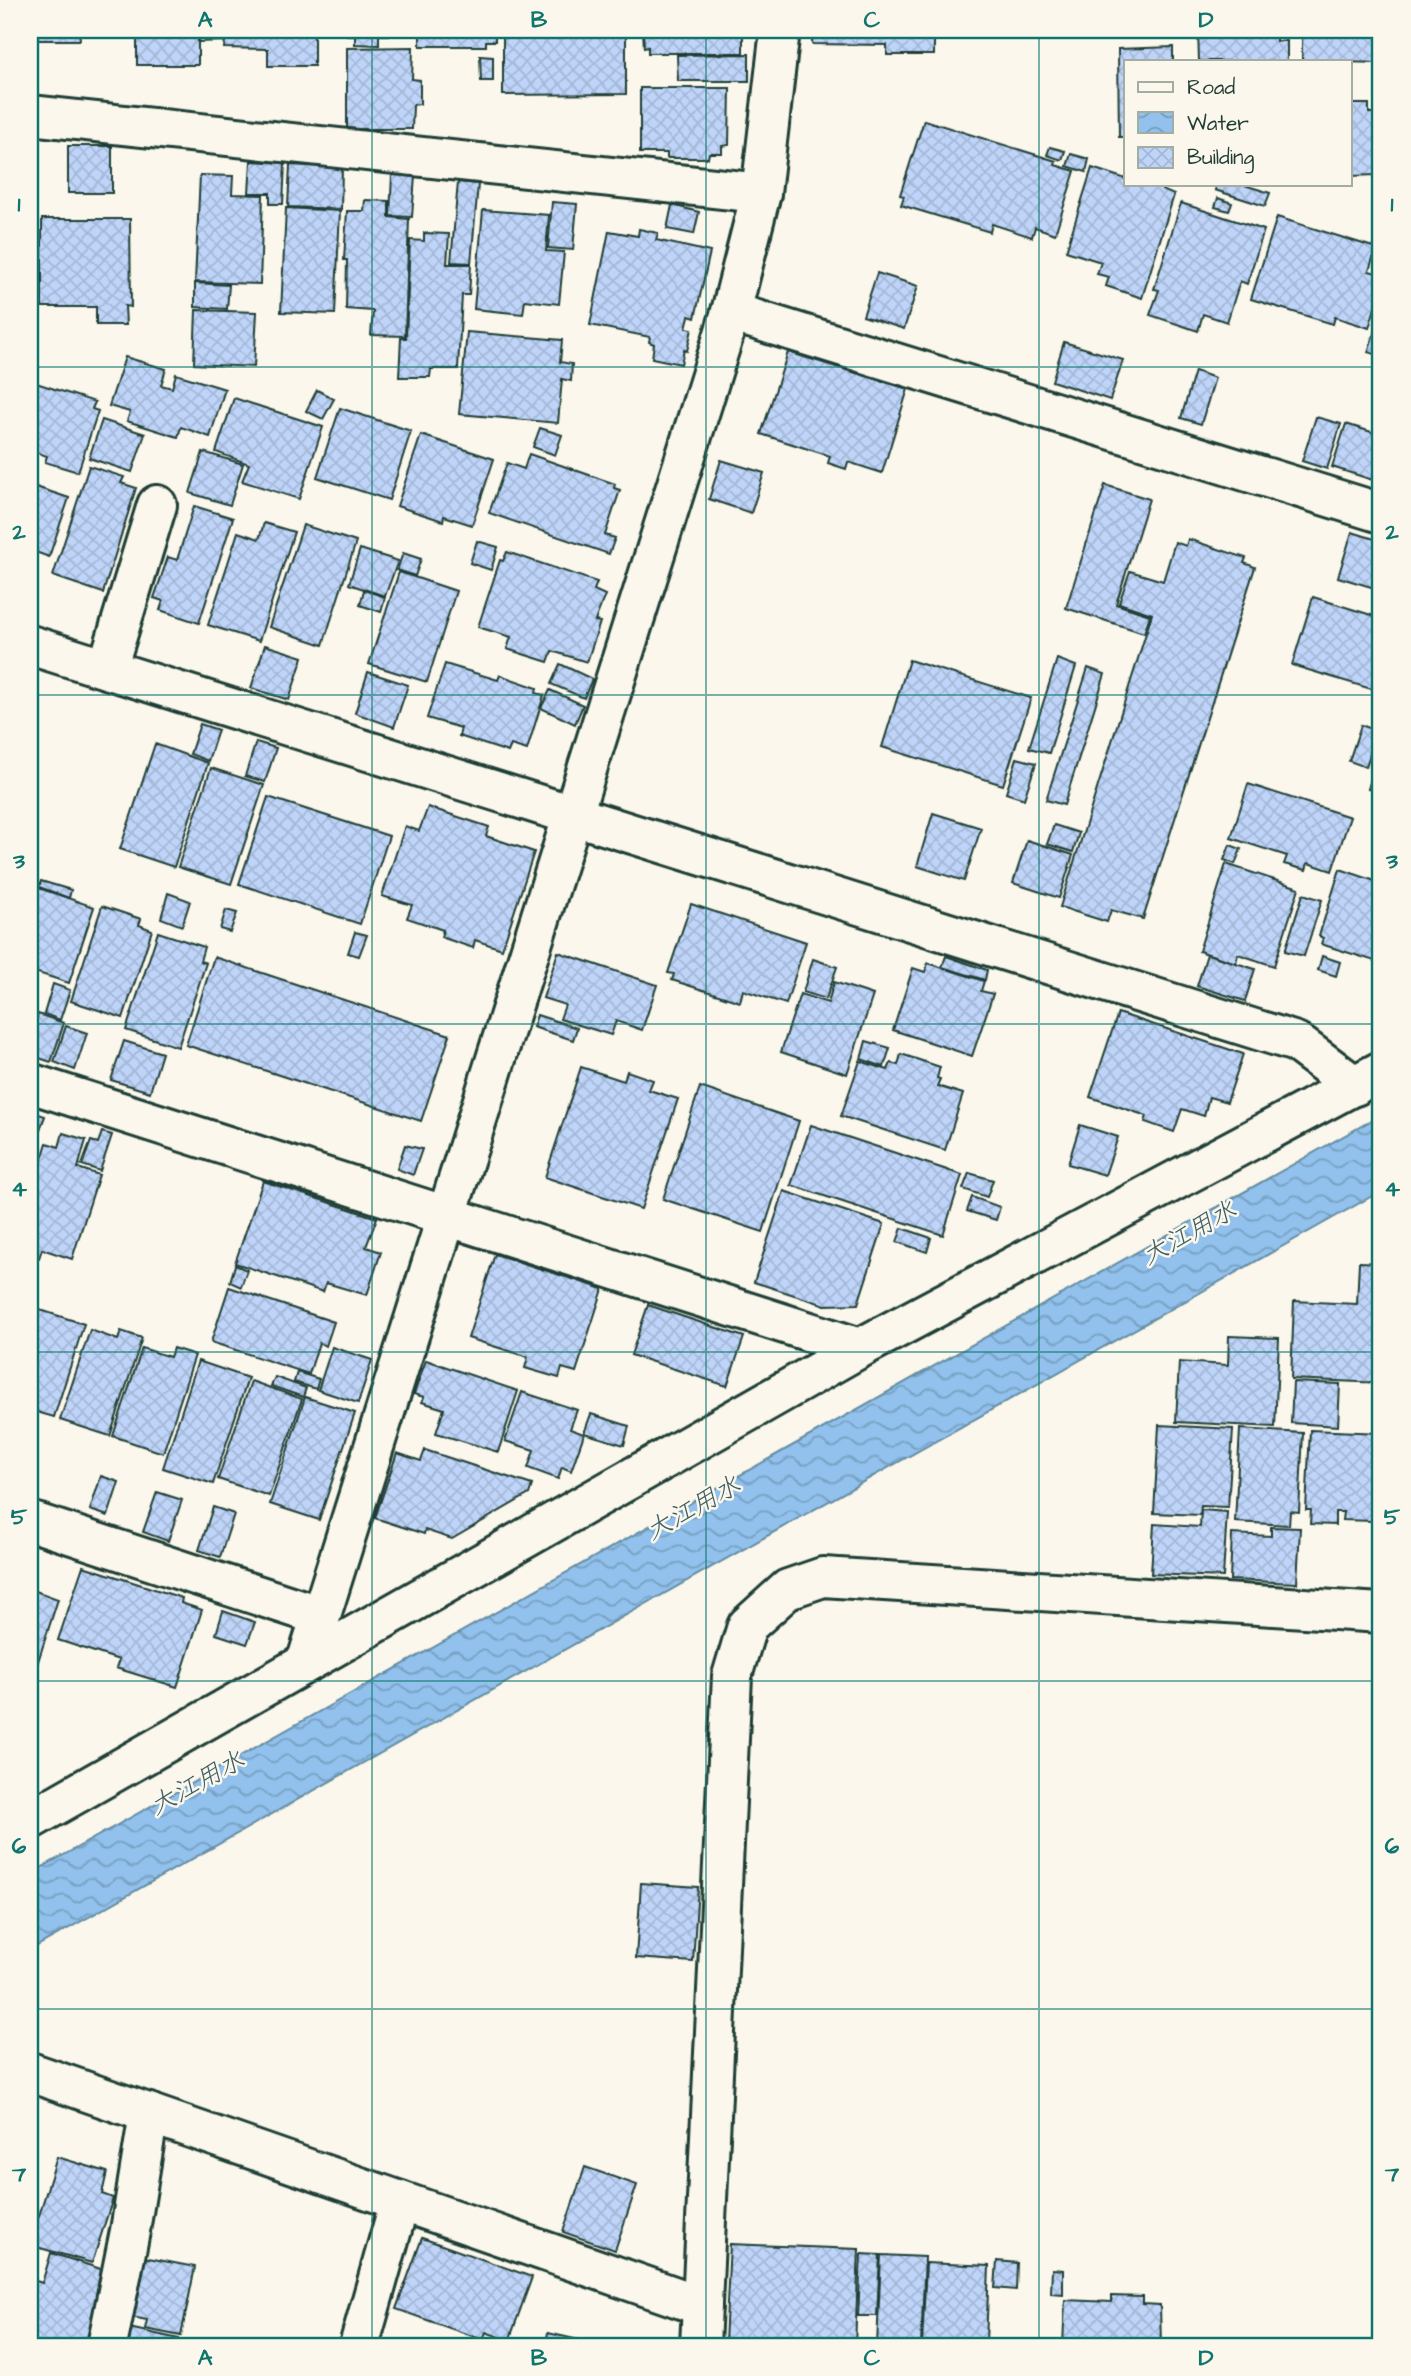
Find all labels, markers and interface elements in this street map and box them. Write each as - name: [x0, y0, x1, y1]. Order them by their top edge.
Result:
- text: A: [198, 4, 213, 36]
- text: B: [531, 4, 548, 36]
- text: C: [864, 4, 881, 36]
- text: D: [1199, 4, 1214, 36]
- legend: [1124, 60, 1352, 186]
- text: Road: [1187, 73, 1235, 102]
- text: Water: [1187, 109, 1249, 138]
- text: Building: [1187, 143, 1255, 174]
- text: 1: [18, 188, 21, 220]
- text: 1: [1391, 188, 1394, 220]
- text: 2: [11, 516, 26, 548]
- text: 2: [1384, 516, 1399, 548]
- text: 3: [12, 845, 25, 877]
- text: 3: [1385, 845, 1398, 877]
- text: 4: [11, 1173, 27, 1205]
- text: 4: [1384, 1173, 1400, 1205]
- water label: 大江用水: [1135, 1192, 1243, 1274]
- water label: 大江用水: [639, 1467, 747, 1549]
- text: 5: [11, 1501, 28, 1533]
- text: 5: [1384, 1501, 1401, 1533]
- water label: 大江用水: [143, 1742, 251, 1824]
- text: 6: [12, 1830, 27, 1862]
- text: 6: [1385, 1830, 1400, 1862]
- text: 7: [11, 2158, 27, 2190]
- text: 7: [1384, 2158, 1400, 2190]
- text: A: [198, 2342, 213, 2374]
- text: B: [531, 2342, 548, 2374]
- text: C: [864, 2342, 881, 2374]
- text: D: [1199, 2342, 1214, 2374]

